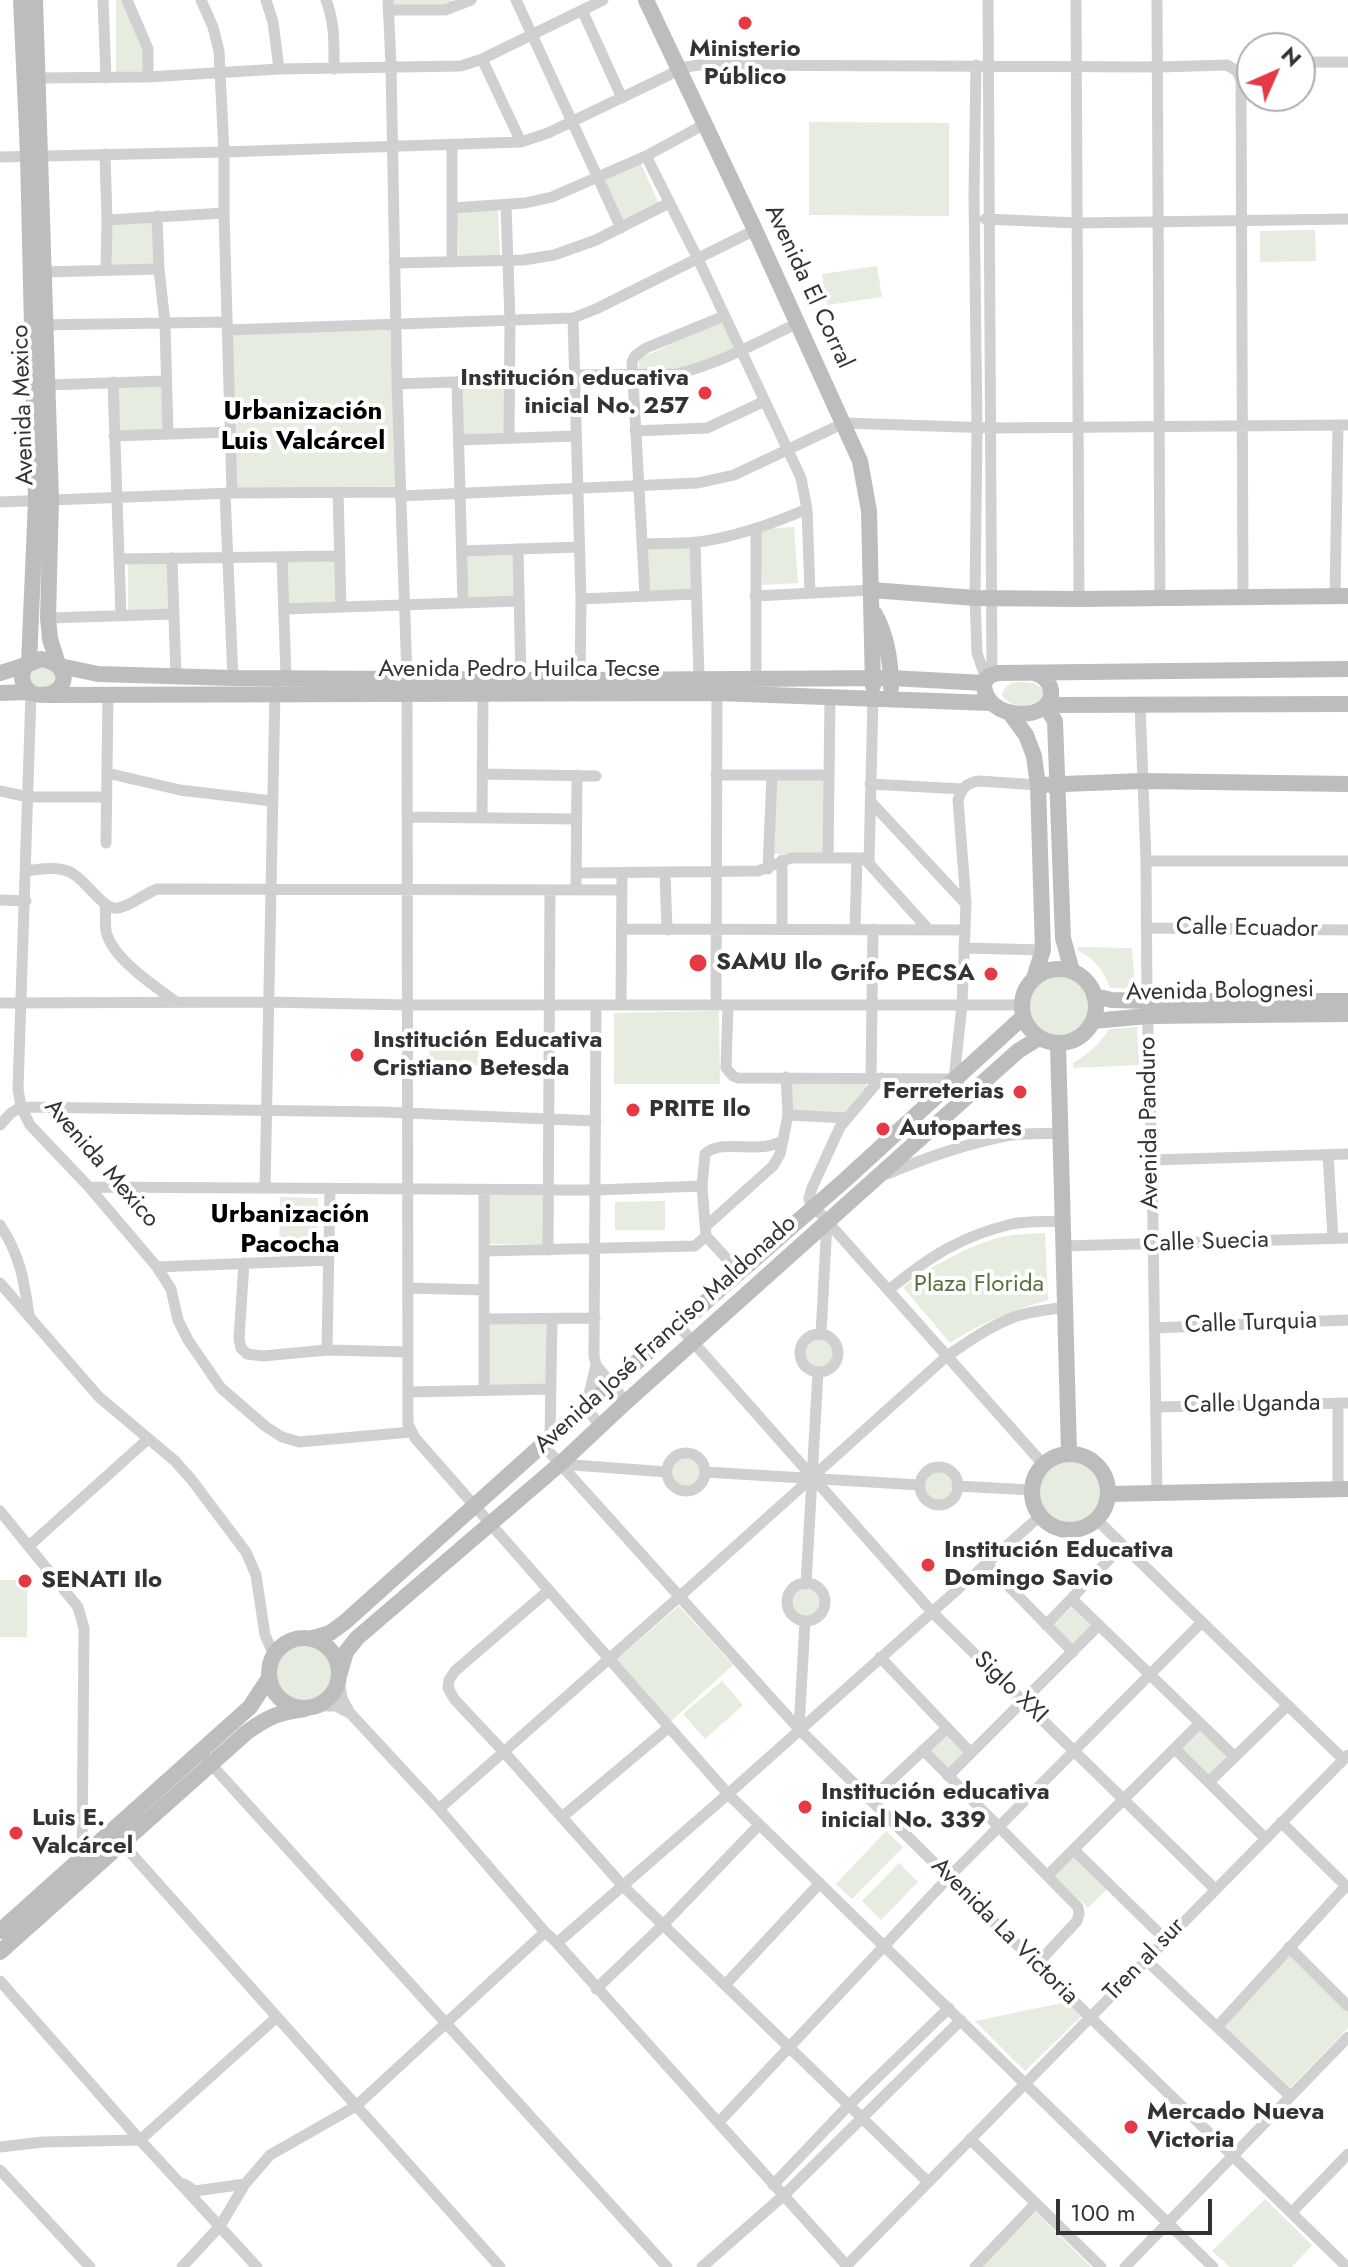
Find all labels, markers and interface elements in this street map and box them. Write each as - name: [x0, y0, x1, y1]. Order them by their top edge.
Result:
- marker: Ministerio Público: [736, 14, 754, 32]
- north arrow: [1236, 32, 1316, 112]
- place label: Ministerio Público: [689, 36, 801, 92]
- text: N: [1274, 39, 1309, 74]
- street label: Avenida El Corral: [757, 200, 859, 374]
- street label: Avenida Mexico: [7, 324, 41, 486]
- place label: Institución educativa inicial No. 257: [460, 365, 689, 421]
- marker: Institución educativa inicial No. 257: [696, 384, 714, 402]
- district label: Urbanización Luis Valcárcel: [221, 397, 385, 458]
- street label: Avenida Pedro Huilca Tecse: [378, 656, 660, 684]
- street label: Calle Ecuador: [1176, 913, 1318, 945]
- place label: SAMU Ilo: [716, 949, 822, 977]
- marker: SAMU Ilo: [687, 952, 709, 974]
- place label: Grifo PECSA: [830, 960, 975, 988]
- marker: Grifo PECSA: [982, 965, 1000, 983]
- street label: Avenida Bolognesi: [1126, 976, 1314, 1008]
- place label: Institución Educativa Cristiano Betesda: [373, 1027, 602, 1083]
- street label: Avenida Panduro: [1134, 1037, 1166, 1209]
- marker: Institución Educativa Cristiano Betesda: [348, 1046, 366, 1064]
- place label: Ferreterias: [883, 1078, 1004, 1106]
- marker: Ferreterias: [1011, 1083, 1029, 1101]
- street label: Avenida Mexico: [37, 1094, 165, 1234]
- place label: PRITE Ilo: [649, 1096, 751, 1124]
- marker: PRITE Ilo: [624, 1101, 642, 1119]
- place label: Autopartes: [899, 1115, 1022, 1143]
- marker: Autopartes: [874, 1120, 892, 1138]
- district label: Urbanización Pacocha: [211, 1200, 369, 1262]
- street label: Avenida José Franciso Maldonado: [529, 1210, 803, 1460]
- street label: Calle Suecia: [1143, 1226, 1269, 1260]
- park label: Plaza Florida: [914, 1271, 1044, 1299]
- street label: Calle Turquia: [1184, 1307, 1318, 1341]
- street label: Calle Uganda: [1183, 1389, 1321, 1421]
- place label: Institución Educativa Domingo Savio: [944, 1537, 1173, 1593]
- marker: Institución Educativa Domingo Savio: [919, 1556, 937, 1574]
- place label: SENATI Ilo: [41, 1567, 162, 1595]
- marker: SENATI Ilo: [16, 1572, 34, 1590]
- street label: Siglo XXI: [967, 1646, 1053, 1730]
- place label: Institución educativa inicial No. 339: [821, 1779, 1050, 1835]
- marker: Institución educativa inicial No. 339: [796, 1798, 814, 1816]
- place label: Luis E. Valcárcel: [32, 1805, 133, 1861]
- marker: Luis E. Valcárcel: [7, 1824, 25, 1842]
- street label: Avenida La Victoria: [924, 1852, 1084, 2012]
- street label: Tren al sur: [1099, 1913, 1191, 2007]
- place label: Mercado Nueva Victoria: [1147, 2099, 1324, 2155]
- marker: Mercado Nueva Victoria: [1122, 2118, 1140, 2136]
- scale bar: [1060, 2183, 1216, 2233]
- text: 100 m: [1070, 2195, 1136, 2230]

